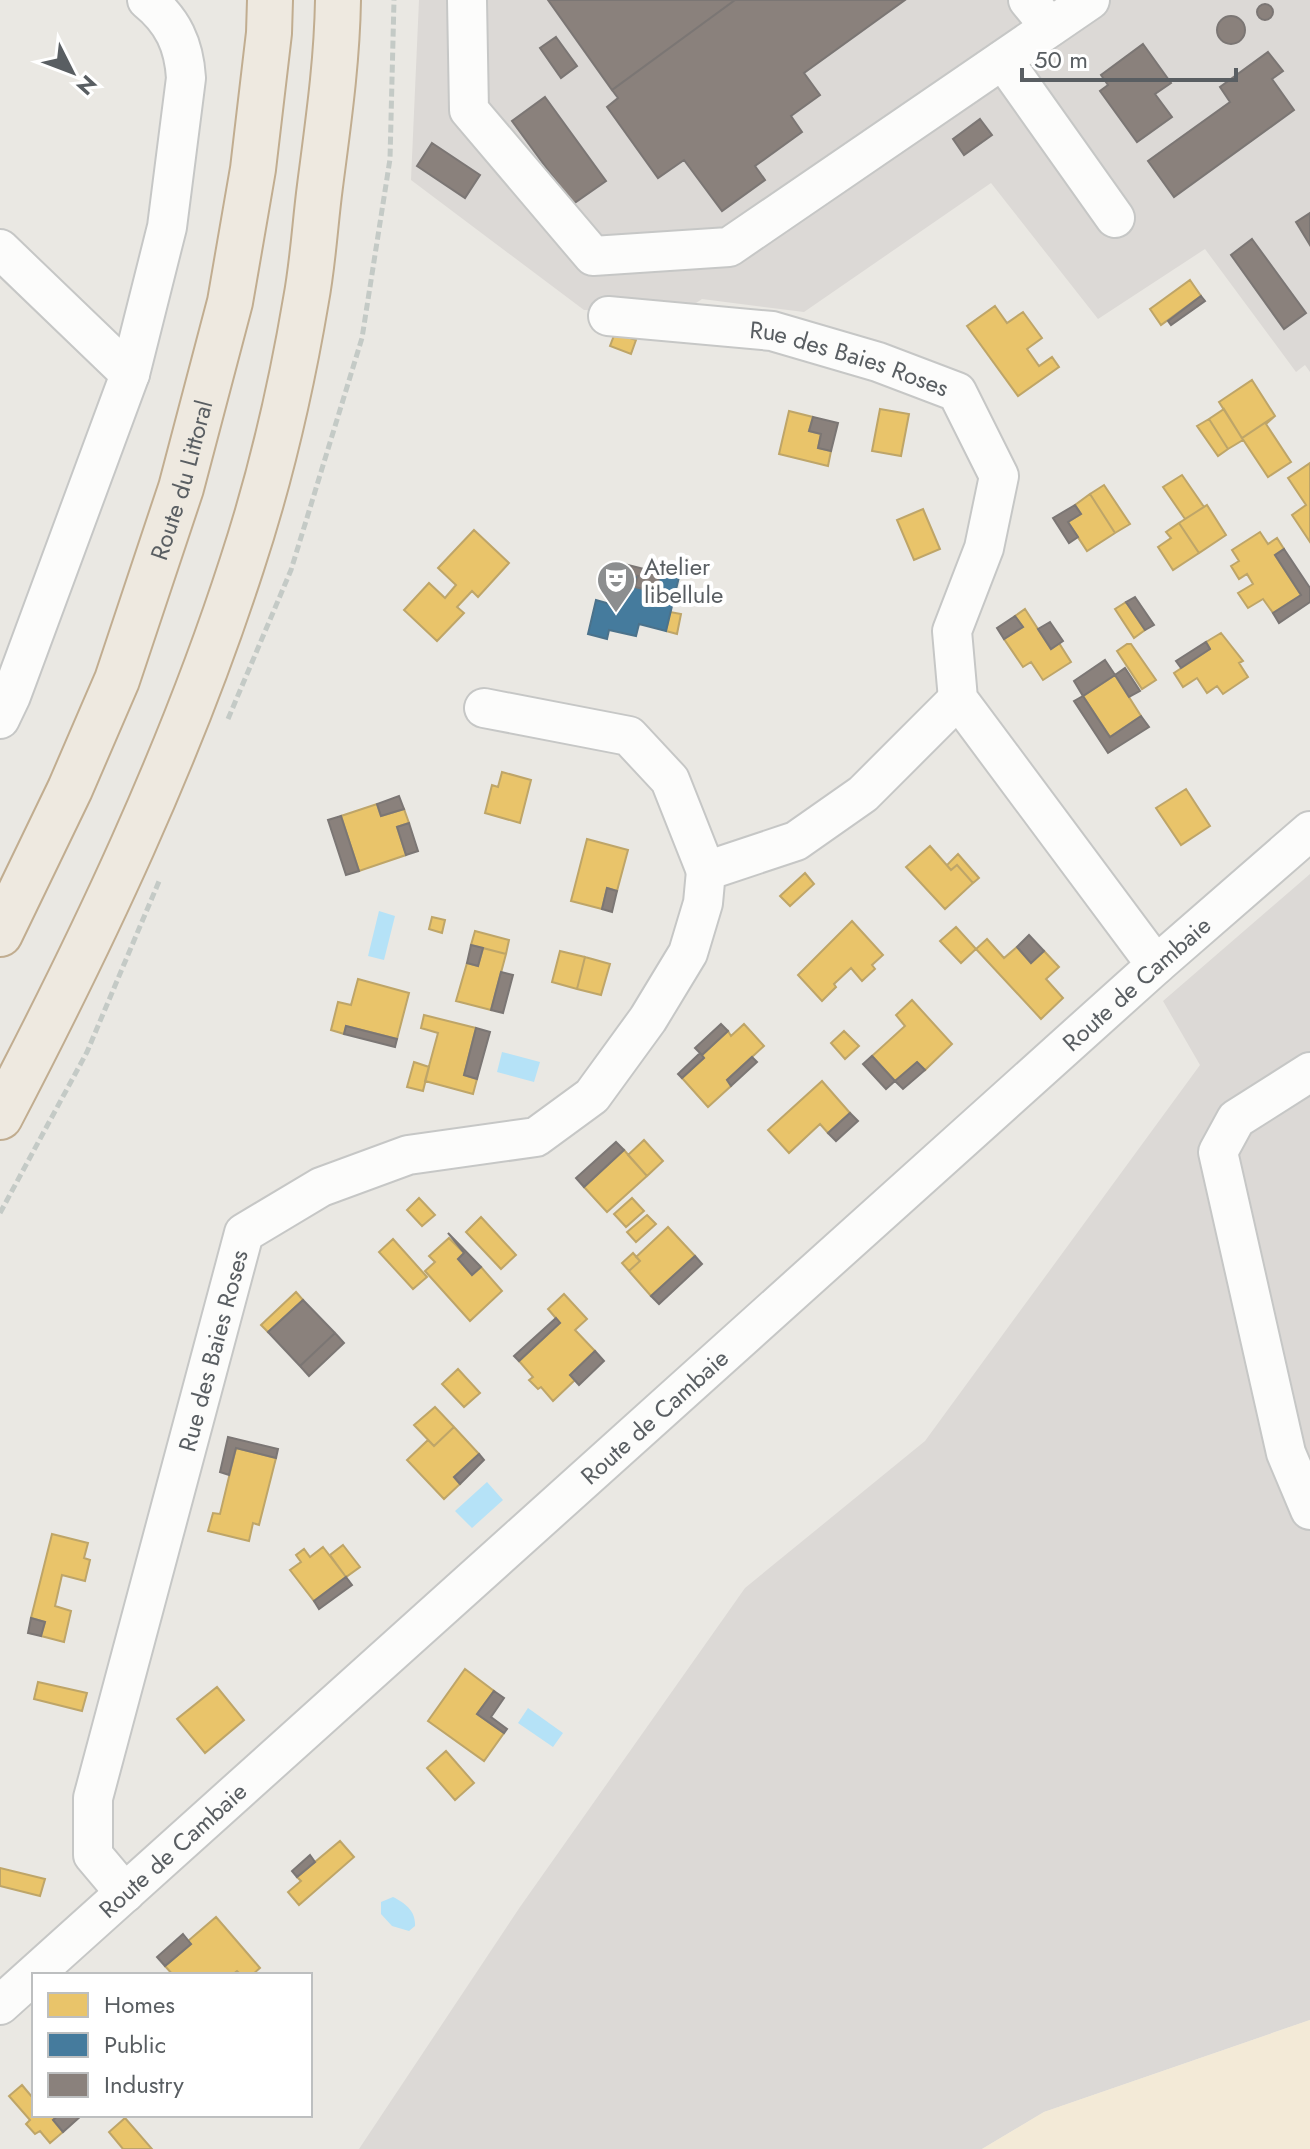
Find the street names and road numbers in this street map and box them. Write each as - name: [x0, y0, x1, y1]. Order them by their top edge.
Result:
- street label: Rue des Baies Roses: [748, 312, 954, 405]
- street label: Route du Littoral: [141, 396, 221, 564]
- street label: Route de Cambaie: [1054, 908, 1218, 1059]
- street label: Rue des Baies Roses: [169, 1246, 256, 1455]
- street label: Route de Cambaie: [572, 1340, 736, 1492]
- street label: Route de Cambaie: [91, 1774, 254, 1926]

